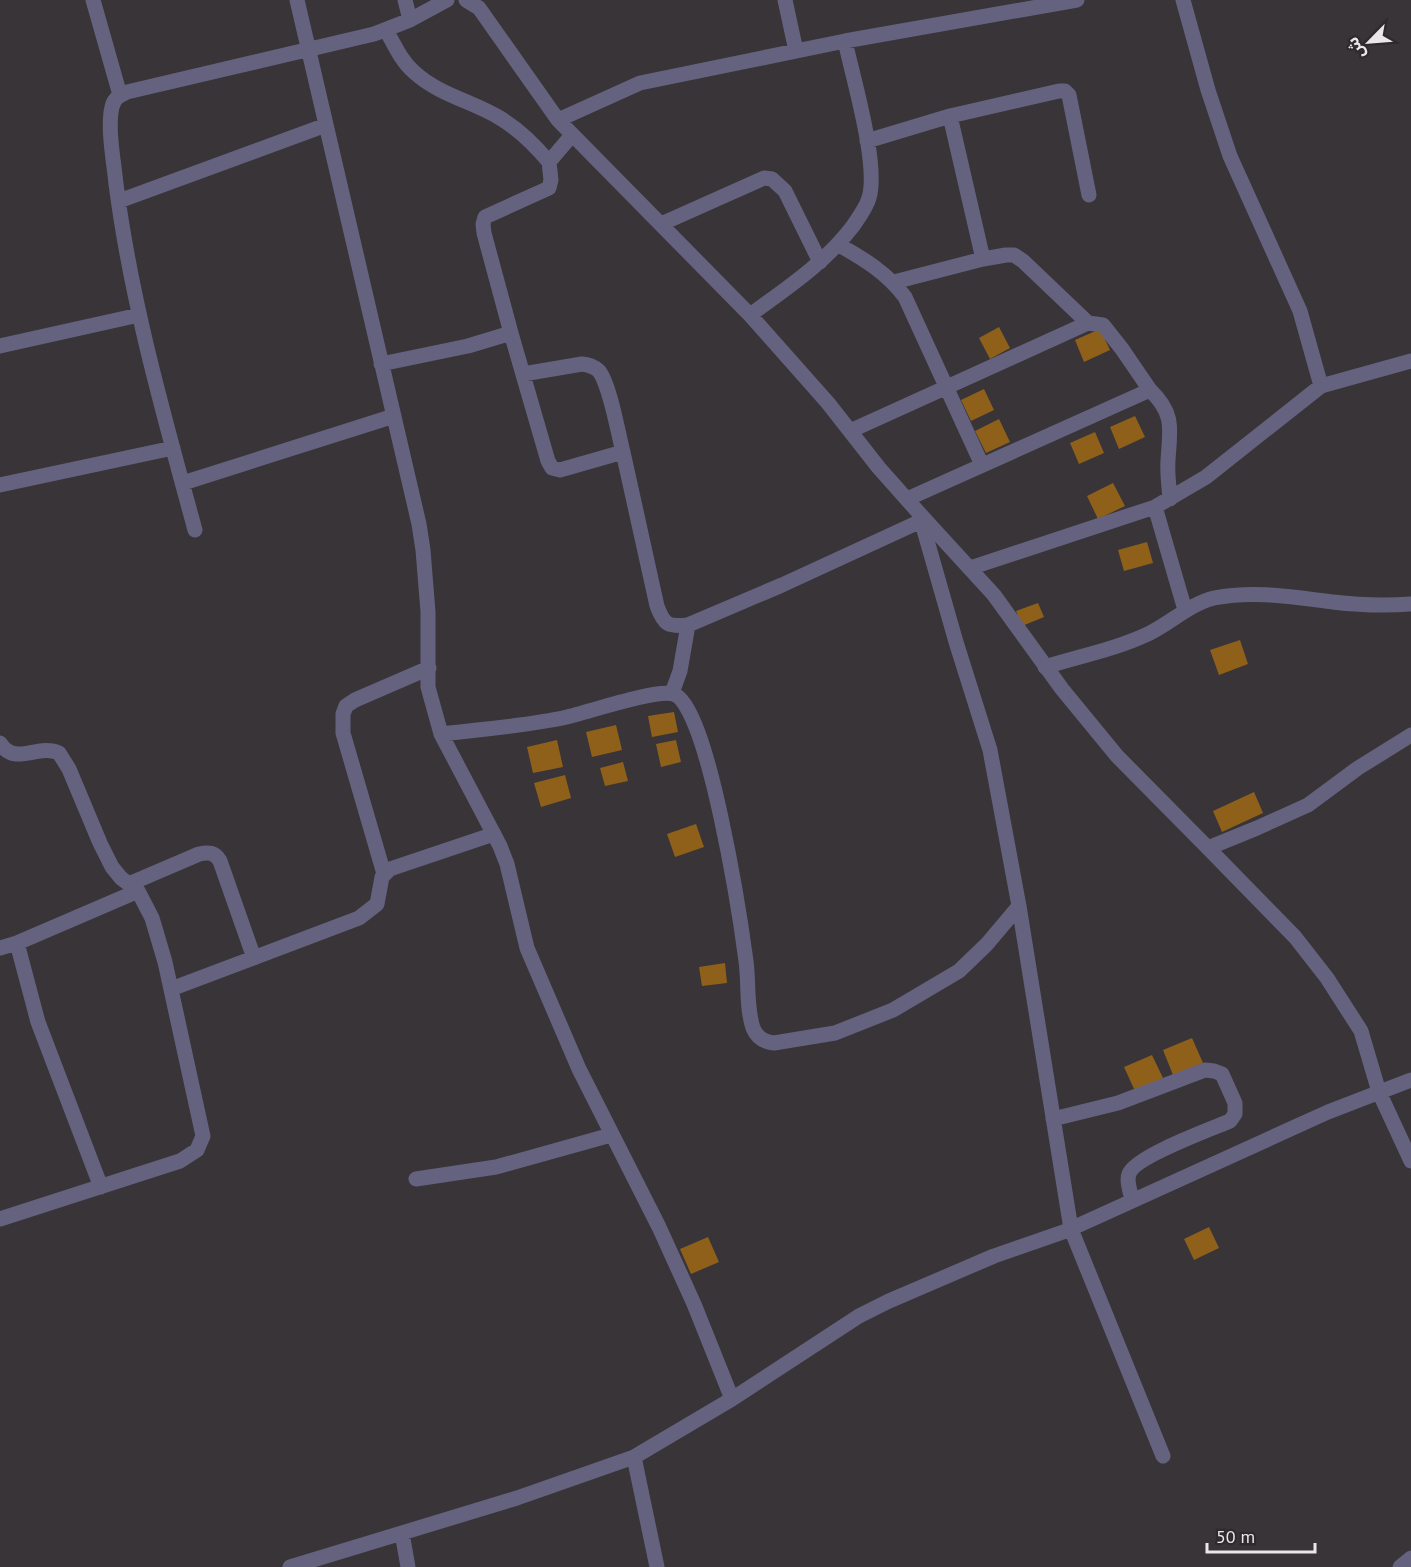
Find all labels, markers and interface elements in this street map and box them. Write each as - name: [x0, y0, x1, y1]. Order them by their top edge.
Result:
- north arrow: [1339, 12, 1399, 72]
- text: ش: [1342, 34, 1369, 62]
- scale bar: [1207, 1516, 1315, 1554]
- text: 50 m: [1216, 1525, 1255, 1548]

